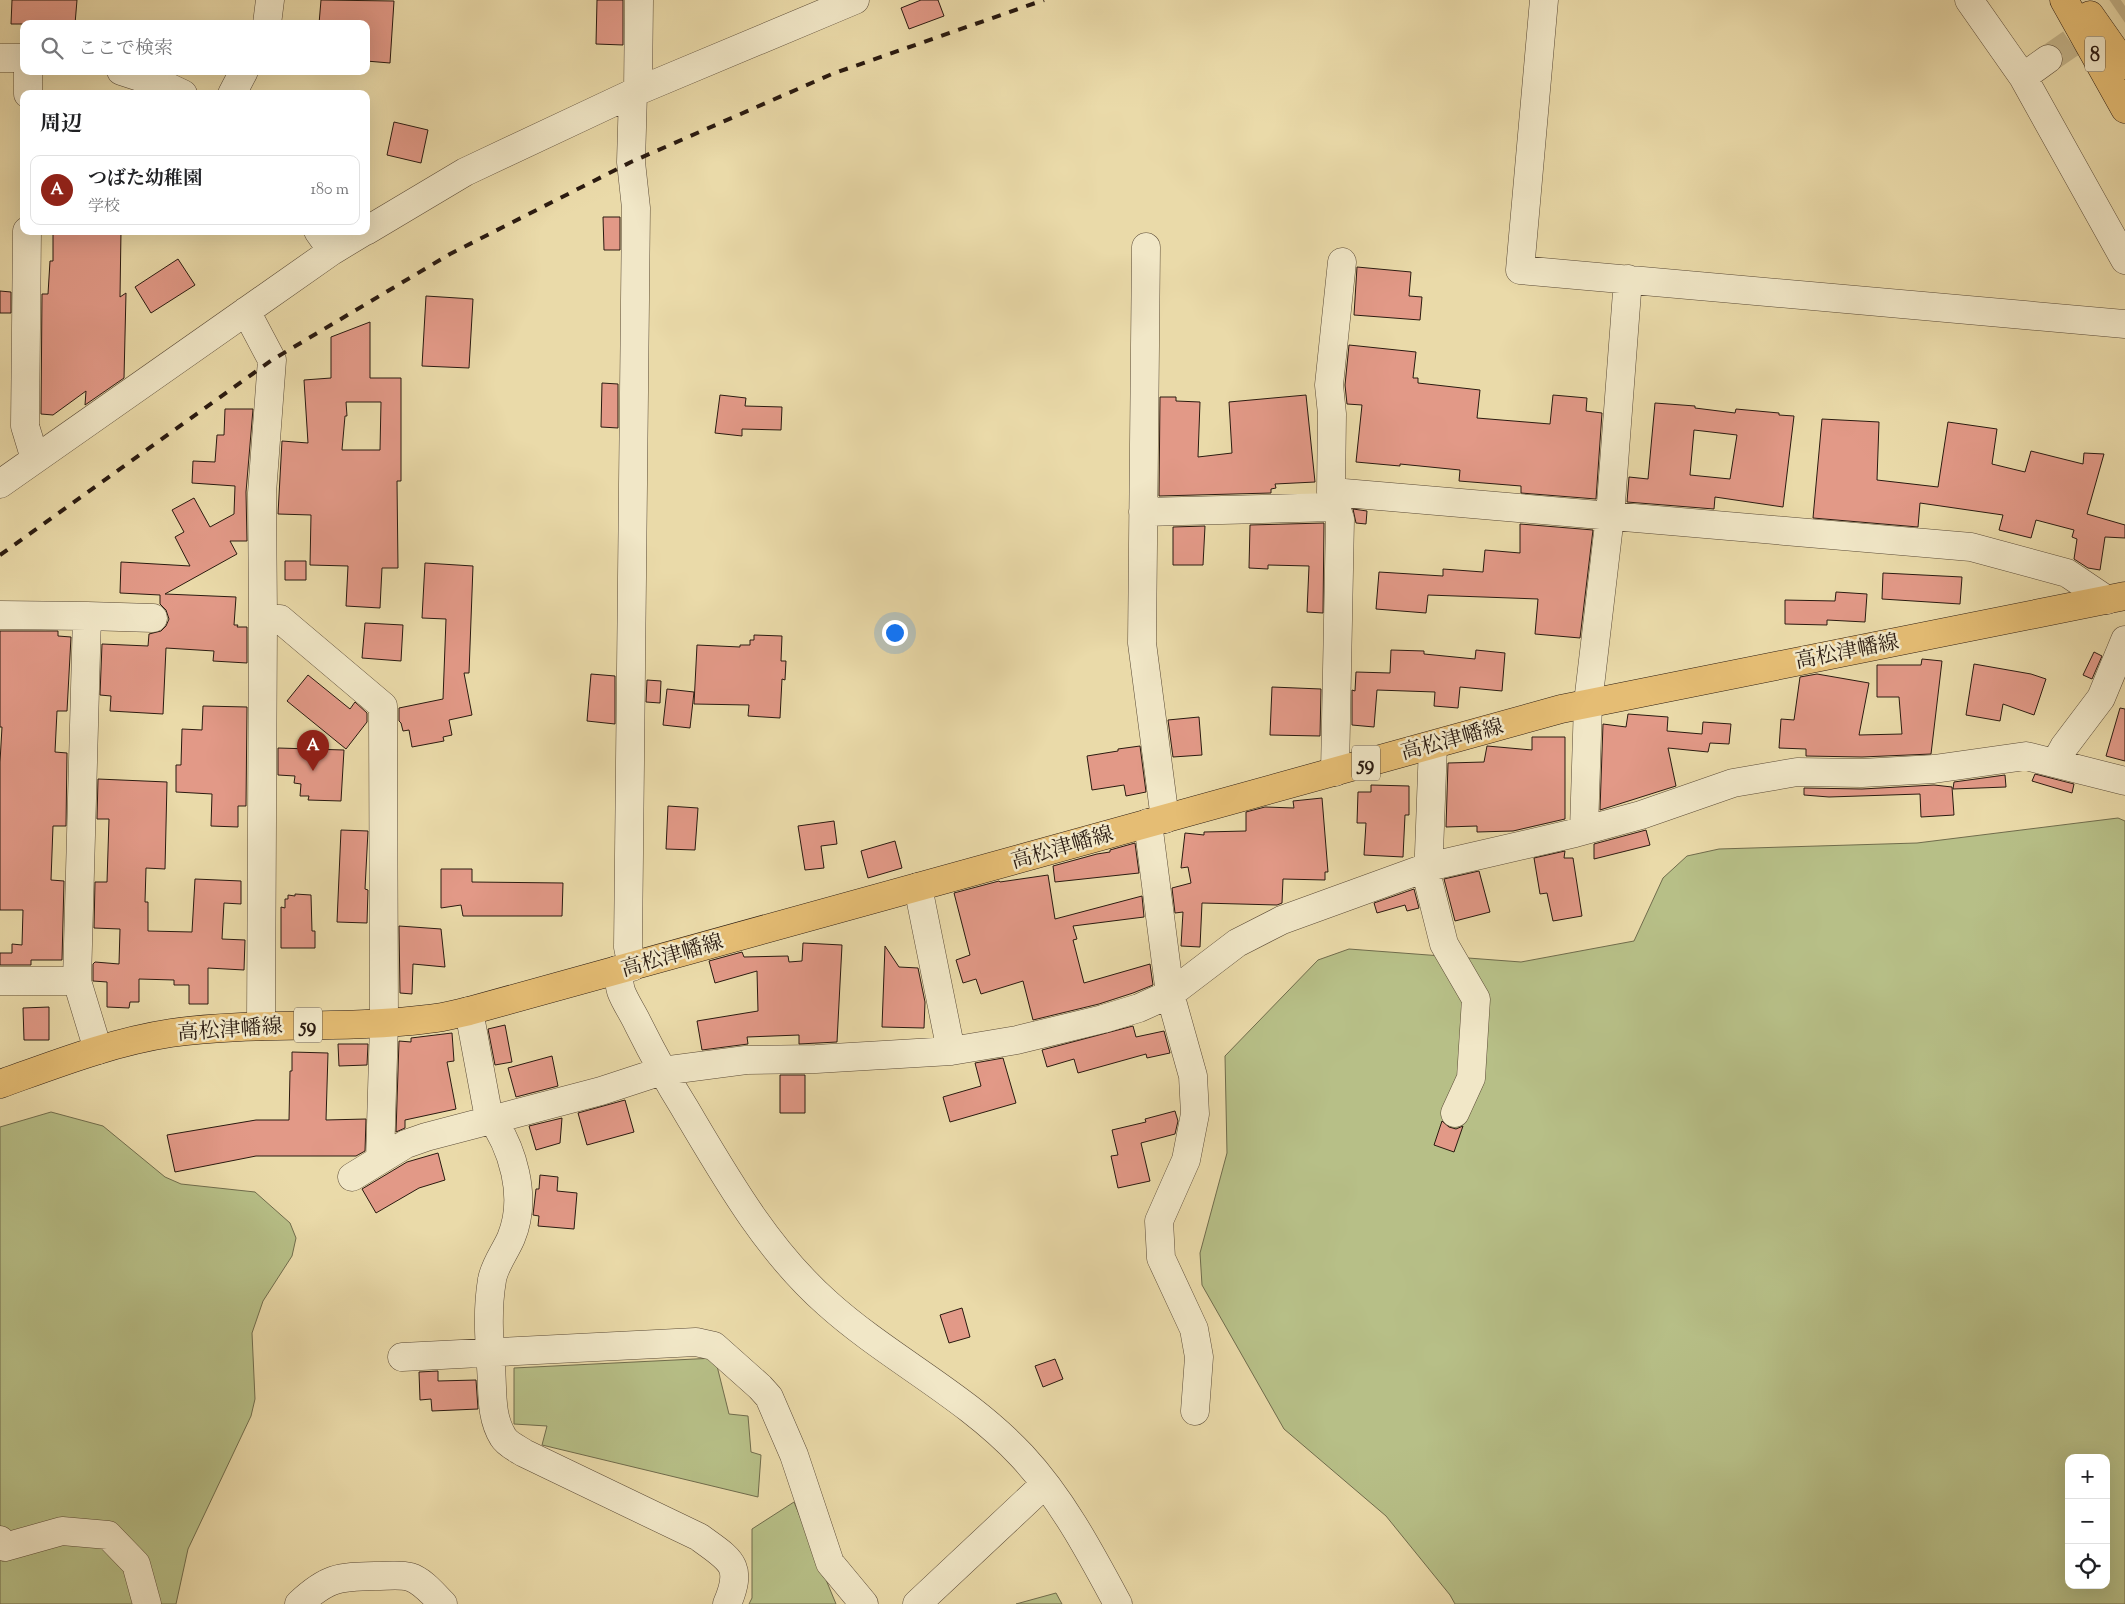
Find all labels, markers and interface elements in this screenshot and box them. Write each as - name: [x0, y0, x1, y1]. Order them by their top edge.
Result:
- search box: [20, 20, 370, 75]
- icon: search: [38, 34, 66, 62]
- text: ここで検索: [78, 36, 173, 63]
- road number: 8: [2085, 36, 2105, 72]
- text: 周辺: [40, 110, 82, 140]
- text: つばた幼稚園: [88, 166, 202, 193]
- text: A: [51, 179, 64, 202]
- text: 180 m: [310, 179, 349, 202]
- text: 学校: [88, 196, 120, 219]
- your location: [882, 620, 908, 646]
- street label: 高松津幡線: [1793, 628, 1902, 678]
- street label: 高松津幡線: [1398, 713, 1507, 769]
- pin: A: [297, 730, 329, 771]
- road number: 59: [1352, 746, 1380, 780]
- street label: 高松津幡線: [1008, 820, 1117, 878]
- street label: 高松津幡線: [618, 928, 727, 986]
- road number: 59: [294, 1008, 322, 1042]
- street label: 高松津幡線: [177, 1012, 284, 1050]
- map controls: [2065, 1454, 2110, 1589]
- button: +: [2065, 1454, 2110, 1499]
- button: −: [2065, 1499, 2110, 1544]
- button: locate: [2065, 1544, 2110, 1589]

